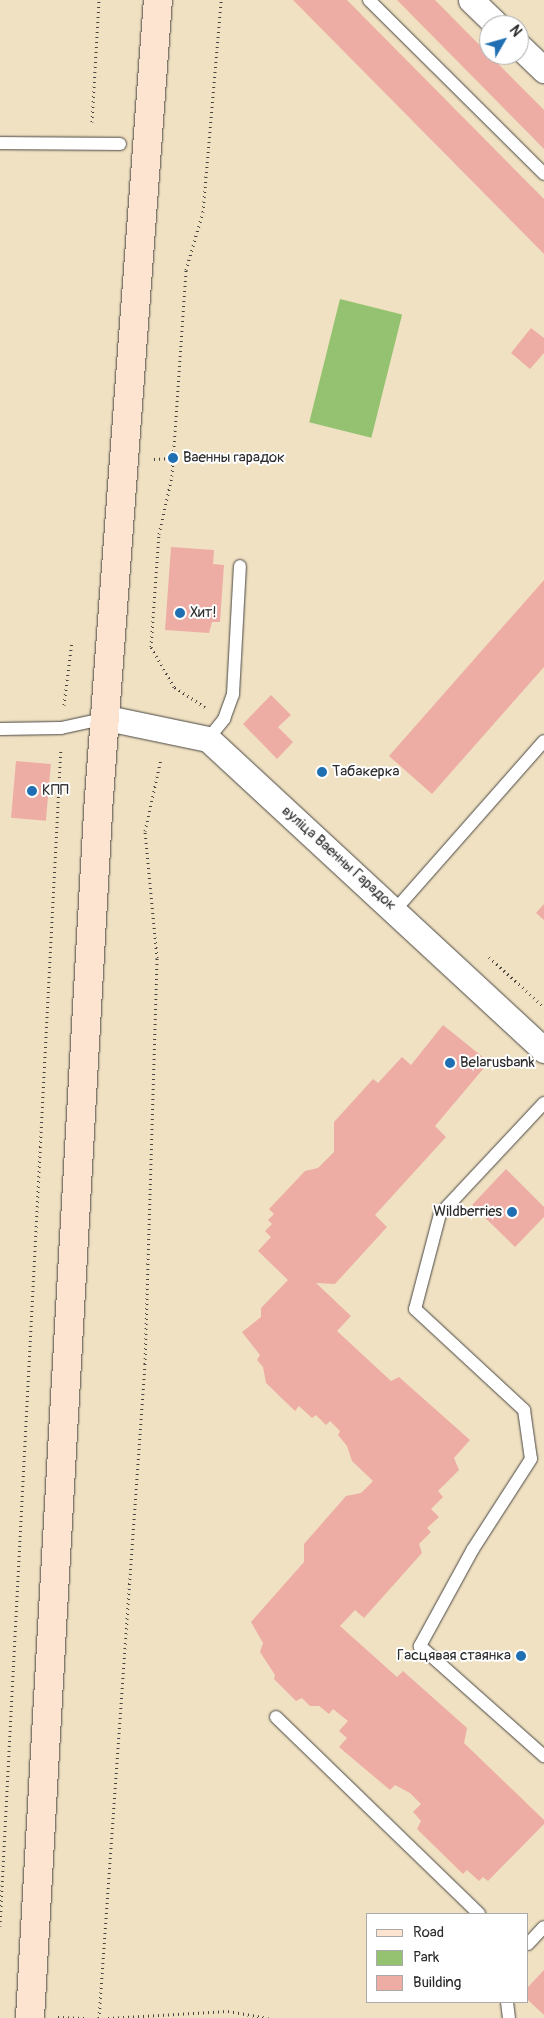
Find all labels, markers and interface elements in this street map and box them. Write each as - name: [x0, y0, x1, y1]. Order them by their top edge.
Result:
- north arrow: [479, 15, 529, 65]
- text: N: [506, 22, 525, 40]
- place label: Ваенны гарадок: [183, 449, 285, 467]
- marker: Ваенны гарадок: [167, 452, 179, 464]
- place label: Хит!: [190, 604, 217, 622]
- marker: Хит!: [174, 607, 186, 619]
- place label: Табакерка: [332, 763, 399, 781]
- marker: Табакерка: [316, 766, 328, 778]
- place label: КПП: [42, 782, 69, 800]
- marker: КПП: [26, 785, 38, 797]
- street label: вуліца Ваенны Гарадок: [278, 802, 400, 914]
- place label: Belarusbank: [460, 1054, 535, 1072]
- marker: Belarusbank: [444, 1057, 456, 1069]
- place label: Wildberries: [433, 1203, 502, 1221]
- marker: Wildberries: [506, 1206, 518, 1218]
- place label: Гасцявая стаянка: [397, 1647, 511, 1665]
- marker: Гасцявая стаянка: [515, 1650, 527, 1662]
- legend: [366, 1913, 529, 2003]
- text: Road: [413, 1923, 444, 1942]
- text: Park: [413, 1948, 439, 1967]
- text: Building: [413, 1973, 461, 1992]

